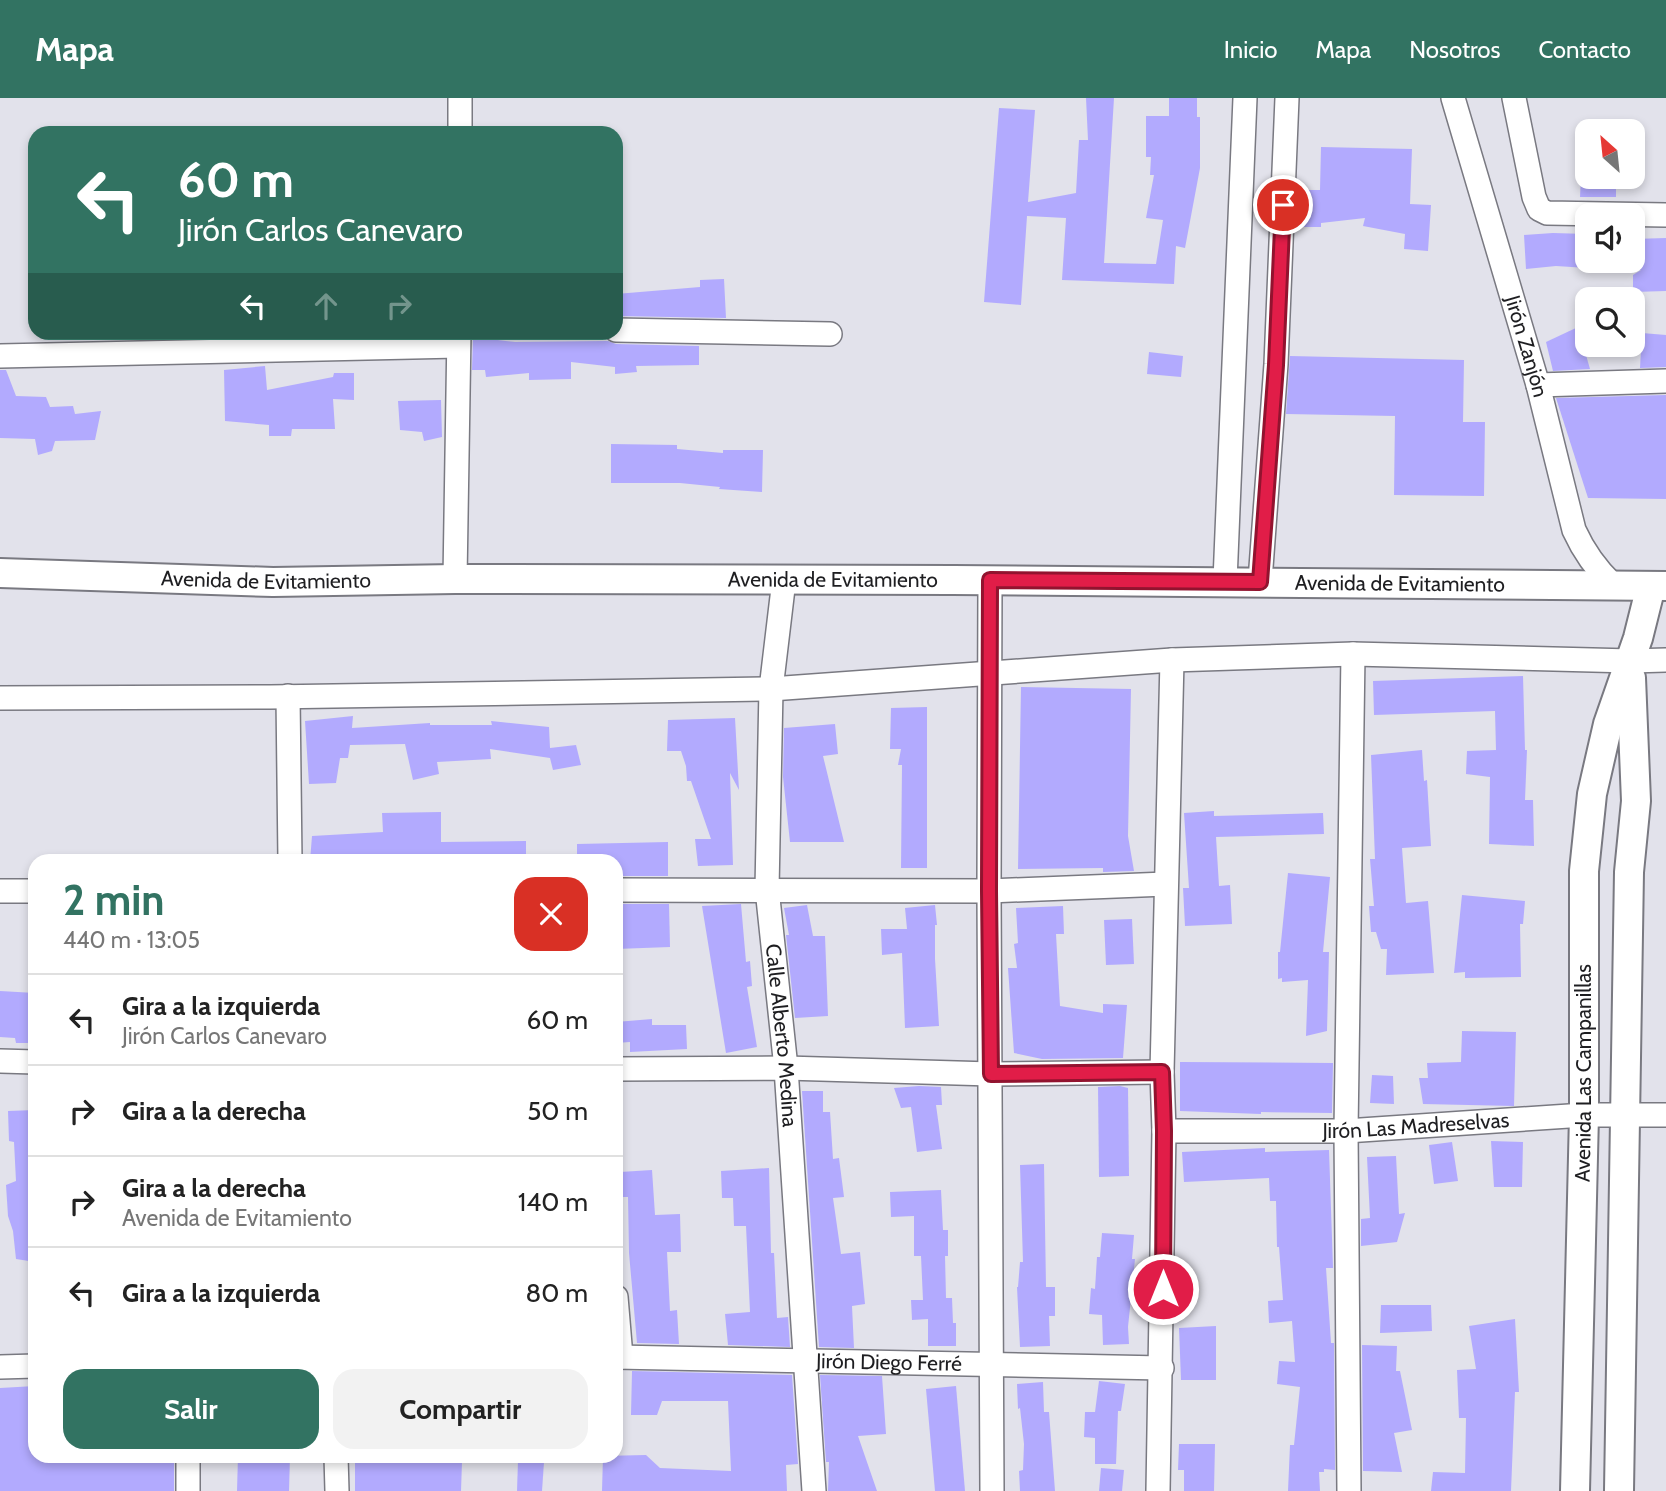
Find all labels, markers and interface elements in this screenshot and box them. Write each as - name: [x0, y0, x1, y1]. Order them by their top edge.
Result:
- text: Mapa: [35, 29, 114, 69]
- text: Inicio: [1224, 35, 1277, 64]
- text: Mapa: [1315, 35, 1371, 64]
- text: Nosotros: [1409, 35, 1500, 64]
- text: Contacto: [1538, 35, 1631, 64]
- north arrow: [1575, 119, 1645, 189]
- map controls: [1575, 119, 1645, 357]
- text: 60 m: [178, 150, 294, 209]
- icon: left: [63, 154, 154, 245]
- pin: [1253, 175, 1313, 235]
- icon: arrive: [1264, 186, 1302, 224]
- button: sound: [1575, 203, 1645, 273]
- text: Jirón Carlos Canevaro: [178, 210, 463, 249]
- icon: left: [234, 287, 272, 325]
- icon: ahead: [307, 287, 345, 325]
- icon: right: [380, 287, 418, 325]
- button: search: [1575, 287, 1645, 357]
- street label: Jirón Zanjón: [1500, 291, 1554, 400]
- street label: Avenida de Evitamiento: [160, 565, 371, 594]
- street label: Avenida de Evitamiento: [728, 567, 938, 592]
- street label: Avenida de Evitamiento: [1295, 570, 1505, 597]
- text: 2 min: [63, 874, 164, 926]
- button: close: [514, 877, 588, 951]
- text: 440 m · 13:05: [63, 926, 200, 954]
- street label: Calle Alberto Medina: [761, 942, 803, 1128]
- street label: Avenida Las Campanillas: [1569, 964, 1596, 1182]
- text: Gira a la izquierda: [122, 990, 320, 1022]
- icon: left: [63, 1001, 101, 1039]
- text: 60 m: [526, 1004, 588, 1036]
- text: Jirón Carlos Canevaro: [122, 1022, 327, 1050]
- icon: right: [63, 1092, 101, 1130]
- text: Gira a la derecha: [122, 1095, 306, 1127]
- text: 50 m: [527, 1095, 588, 1127]
- street label: Jirón Las Madreselvas: [1321, 1107, 1510, 1143]
- text: Gira a la derecha: [122, 1172, 306, 1204]
- icon: right: [63, 1183, 101, 1221]
- text: 140 m: [518, 1186, 588, 1218]
- text: Avenida de Evitamiento: [122, 1204, 352, 1232]
- position arrow: [1126, 1252, 1200, 1326]
- icon: left: [63, 1274, 101, 1312]
- text: Gira a la izquierda: [122, 1277, 320, 1309]
- text: 80 m: [525, 1277, 588, 1309]
- street label: Jirón Diego Ferré: [815, 1348, 962, 1376]
- button: Salir: [63, 1369, 319, 1449]
- button: Compartir: [333, 1369, 588, 1449]

